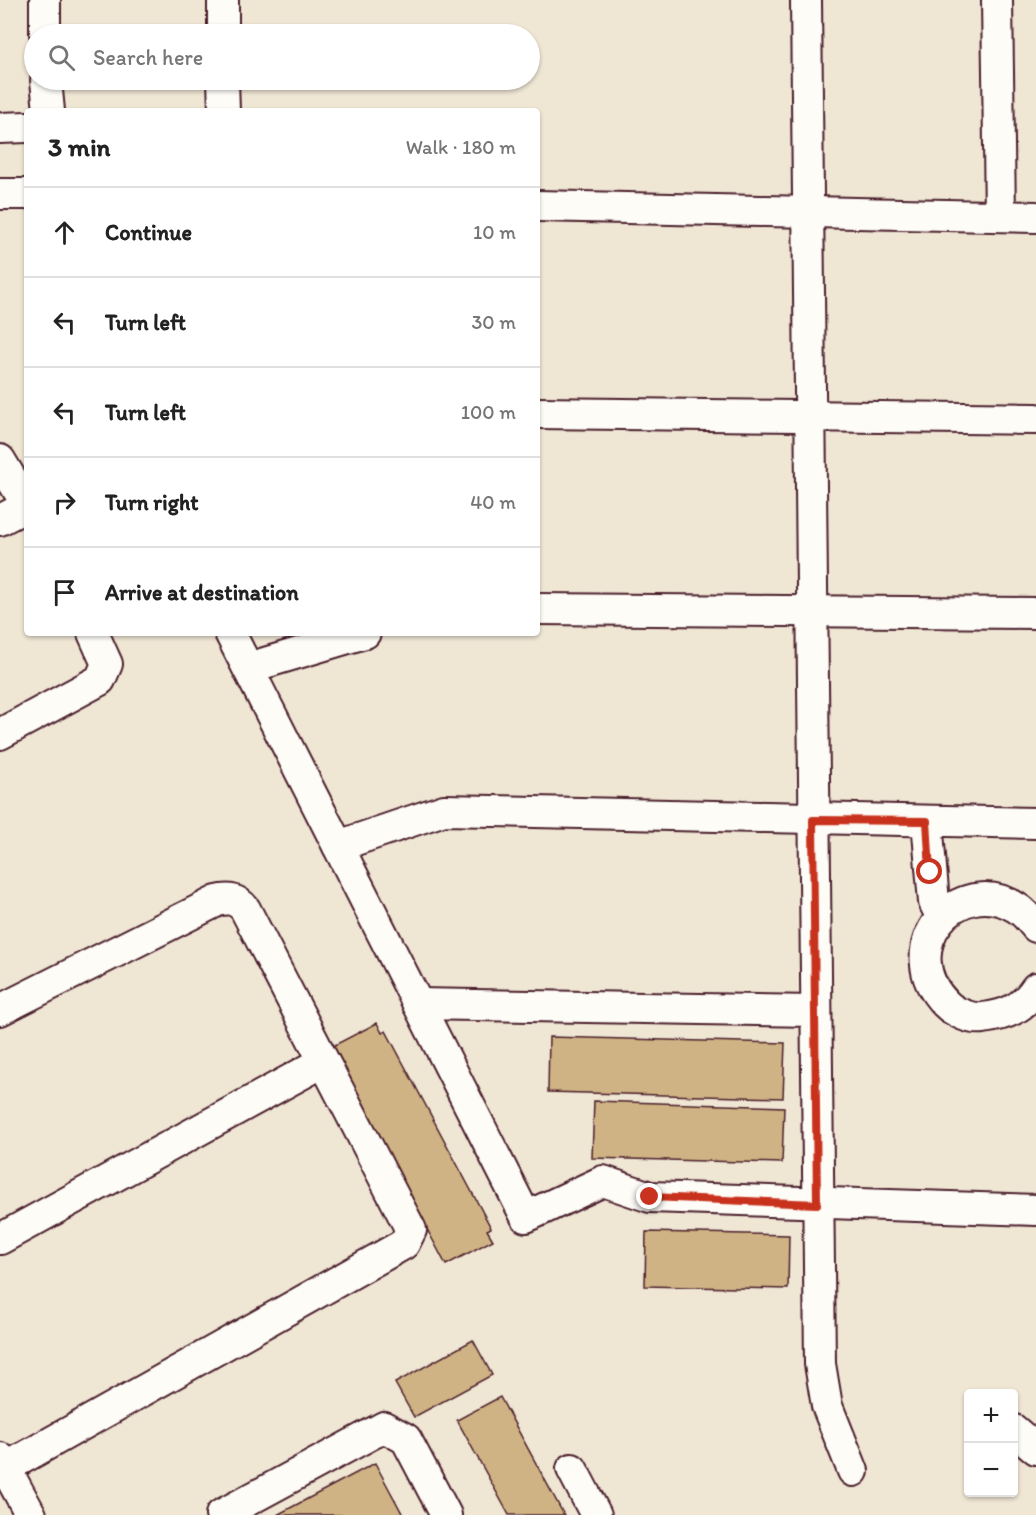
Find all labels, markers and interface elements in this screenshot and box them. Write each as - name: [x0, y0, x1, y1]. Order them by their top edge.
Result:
- search box: [24, 24, 540, 90]
- icon: search: [45, 41, 78, 74]
- text: Search here: [93, 44, 203, 71]
- text: 3 min: [48, 131, 110, 163]
- text: Walk · 180 m: [406, 135, 516, 159]
- icon: ahead: [48, 216, 81, 249]
- text: Continue: [105, 219, 192, 246]
- text: 10 m: [473, 220, 516, 244]
- icon: left: [48, 306, 81, 339]
- text: Turn left: [105, 309, 186, 336]
- text: 30 m: [471, 310, 516, 334]
- icon: left: [48, 396, 81, 429]
- text: Turn left: [105, 399, 186, 426]
- text: 100 m: [461, 400, 516, 424]
- icon: right: [48, 486, 81, 519]
- text: Turn right: [105, 489, 199, 516]
- text: 40 m: [470, 490, 516, 514]
- icon: arrive: [48, 576, 81, 609]
- text: Arrive at destination: [105, 579, 299, 606]
- route start: [916, 858, 942, 884]
- route end: [636, 1183, 662, 1209]
- map controls: [964, 1389, 1018, 1497]
- button: +: [964, 1389, 1018, 1443]
- button: −: [964, 1443, 1018, 1497]

